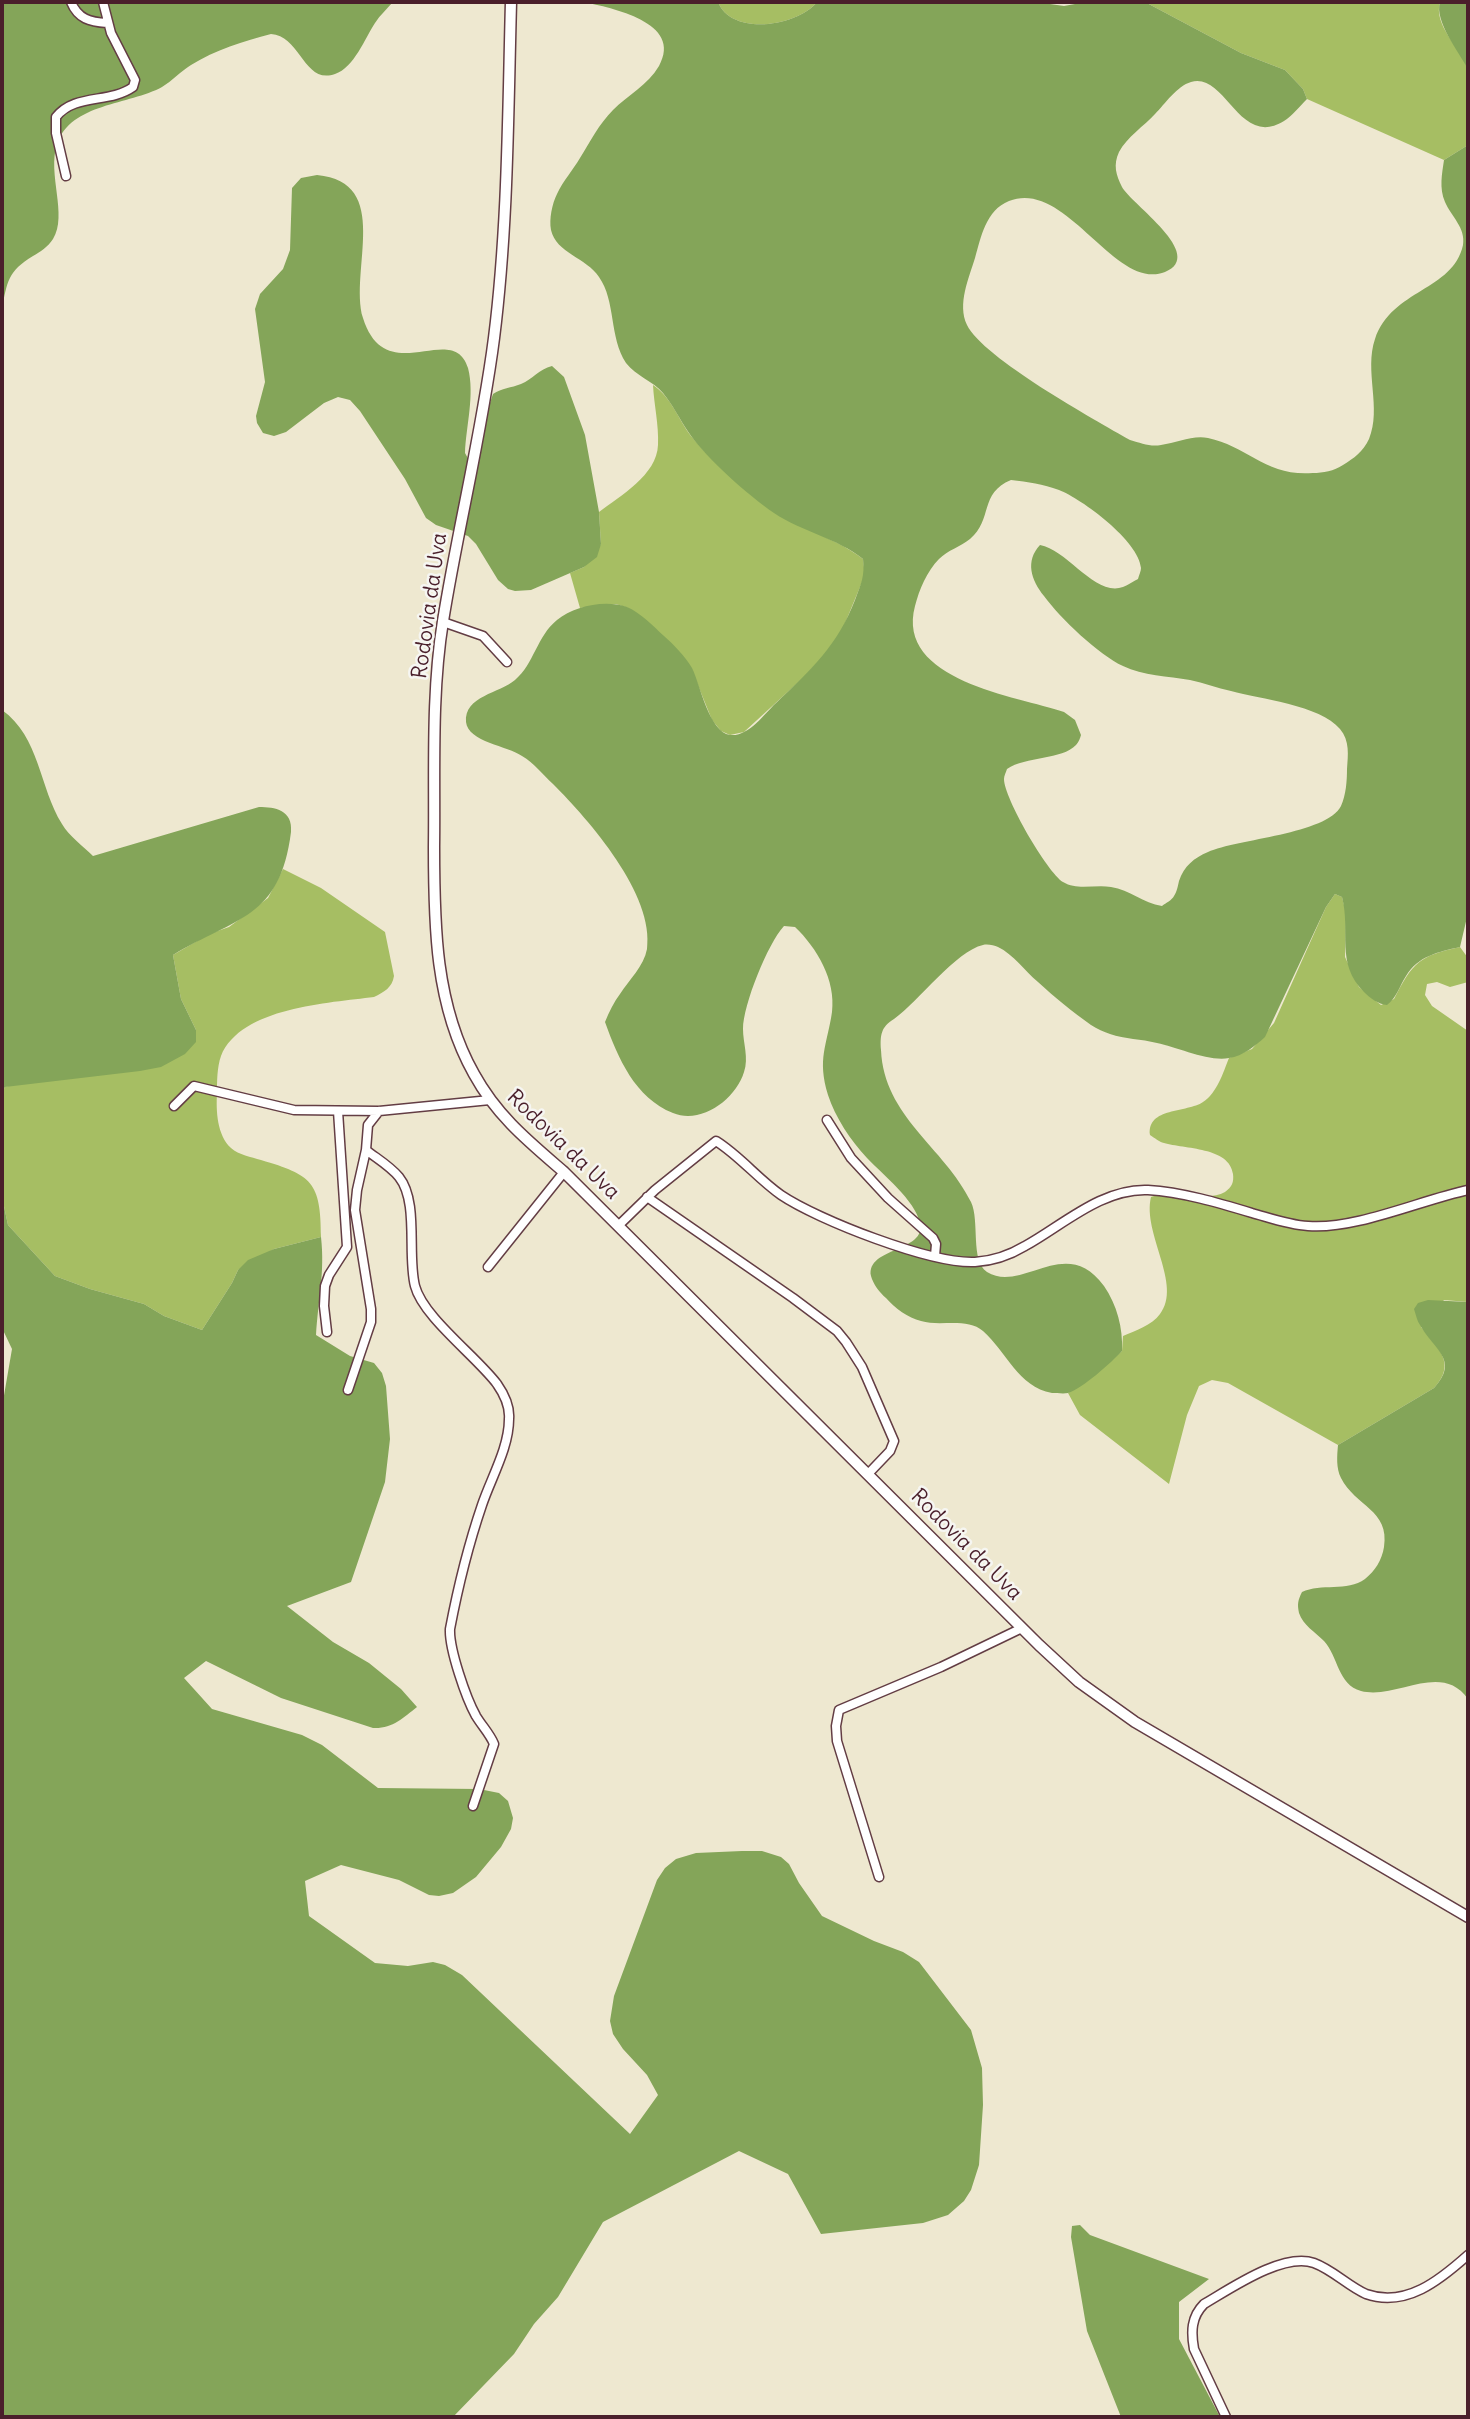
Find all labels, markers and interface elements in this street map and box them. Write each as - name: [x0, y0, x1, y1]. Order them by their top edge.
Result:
- street label: Rodovia da Uva: [407, 532, 453, 680]
- street label: Rodovia da Uva: [501, 1085, 625, 1205]
- street label: Rodovia da Uva: [905, 1484, 1027, 1606]

